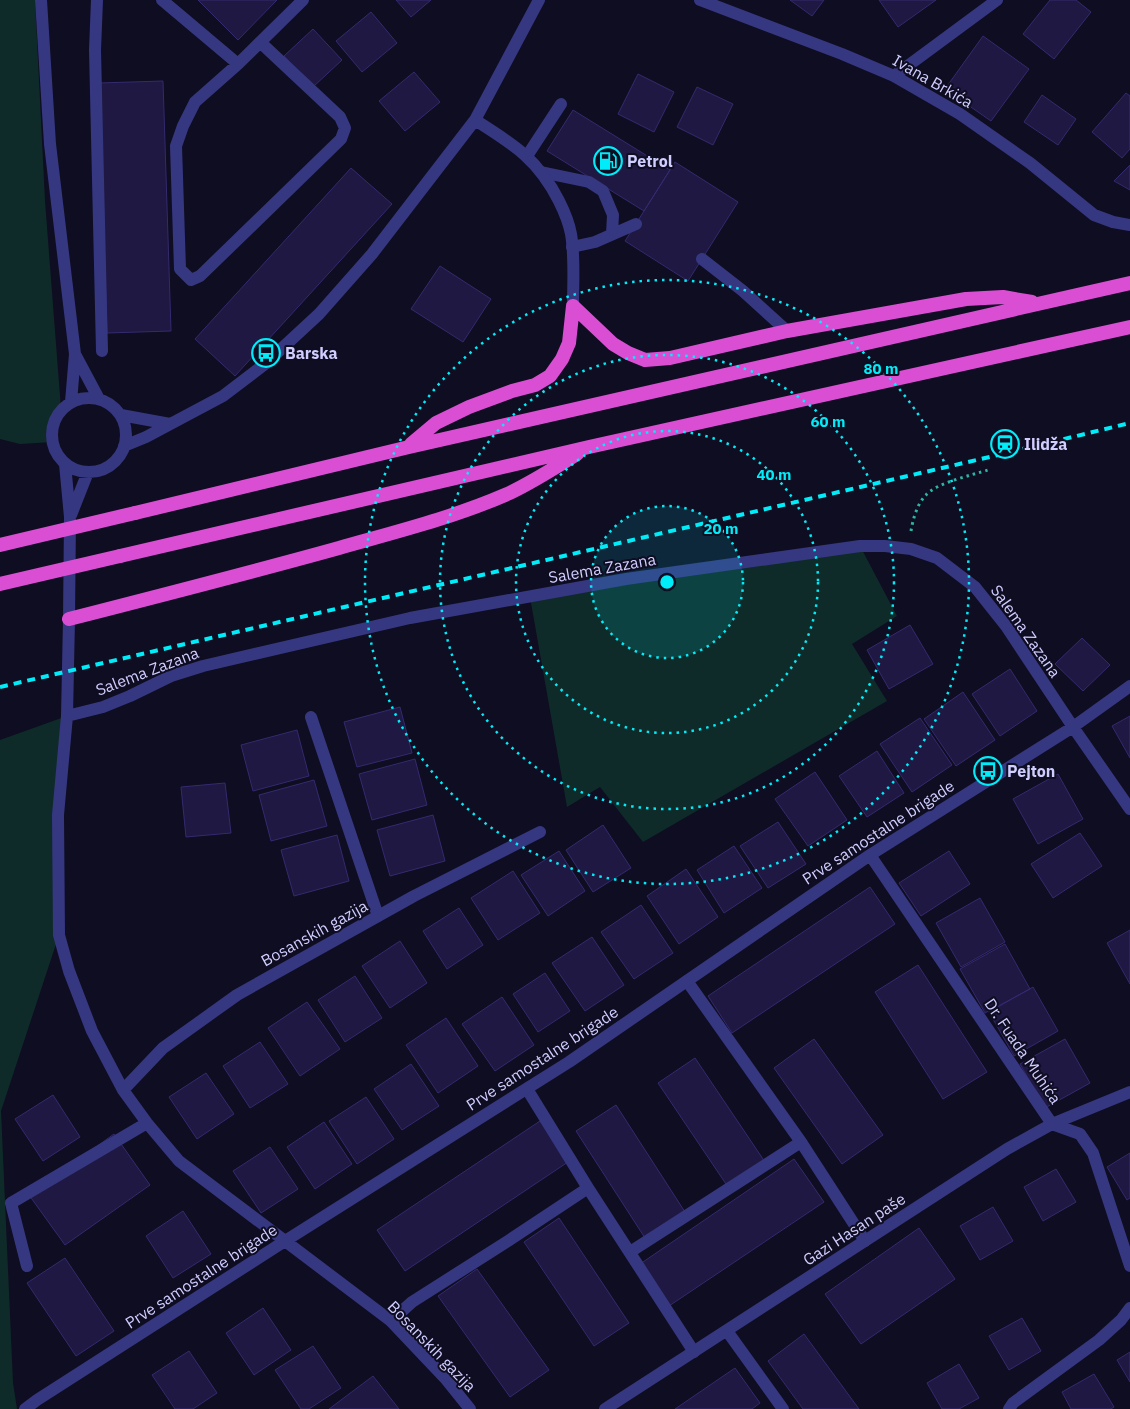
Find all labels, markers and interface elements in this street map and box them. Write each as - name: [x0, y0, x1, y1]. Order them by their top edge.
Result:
- street label: Ivana Brkića: [889, 50, 977, 112]
- fuel station icon: Petrol: [593, 146, 623, 176]
- place label: Petrol: [627, 151, 673, 171]
- bus stop icon: Barska: [251, 338, 281, 368]
- place label: Barska: [285, 343, 338, 363]
- text: 80 m: [864, 359, 898, 378]
- text: 60 m: [811, 412, 845, 431]
- station icon: Ilidža: [990, 429, 1020, 459]
- place label: Ilidža: [1024, 434, 1067, 454]
- text: 40 m: [757, 465, 791, 484]
- text: 20 m: [704, 519, 738, 538]
- street label: Salema Zazana: [547, 549, 658, 587]
- centre of rings: [658, 573, 676, 591]
- street label: Salema Zazana: [987, 581, 1066, 682]
- street label: Salema Zazana: [93, 642, 202, 700]
- bus stop icon: Pejton: [973, 756, 1003, 786]
- place label: Pejton: [1007, 761, 1055, 781]
- street label: Prve samostalne brigade: [798, 775, 958, 889]
- street label: Bosanskih gazija: [257, 895, 371, 971]
- street label: Dr. Fuada Muhića: [980, 994, 1066, 1108]
- street label: Prve samostalne brigade: [462, 1001, 622, 1115]
- street label: Gazi Hasan paše: [799, 1188, 909, 1270]
- street label: Prve samostalne brigade: [121, 1219, 281, 1333]
- street label: Bosanskih gazija: [384, 1296, 481, 1396]

